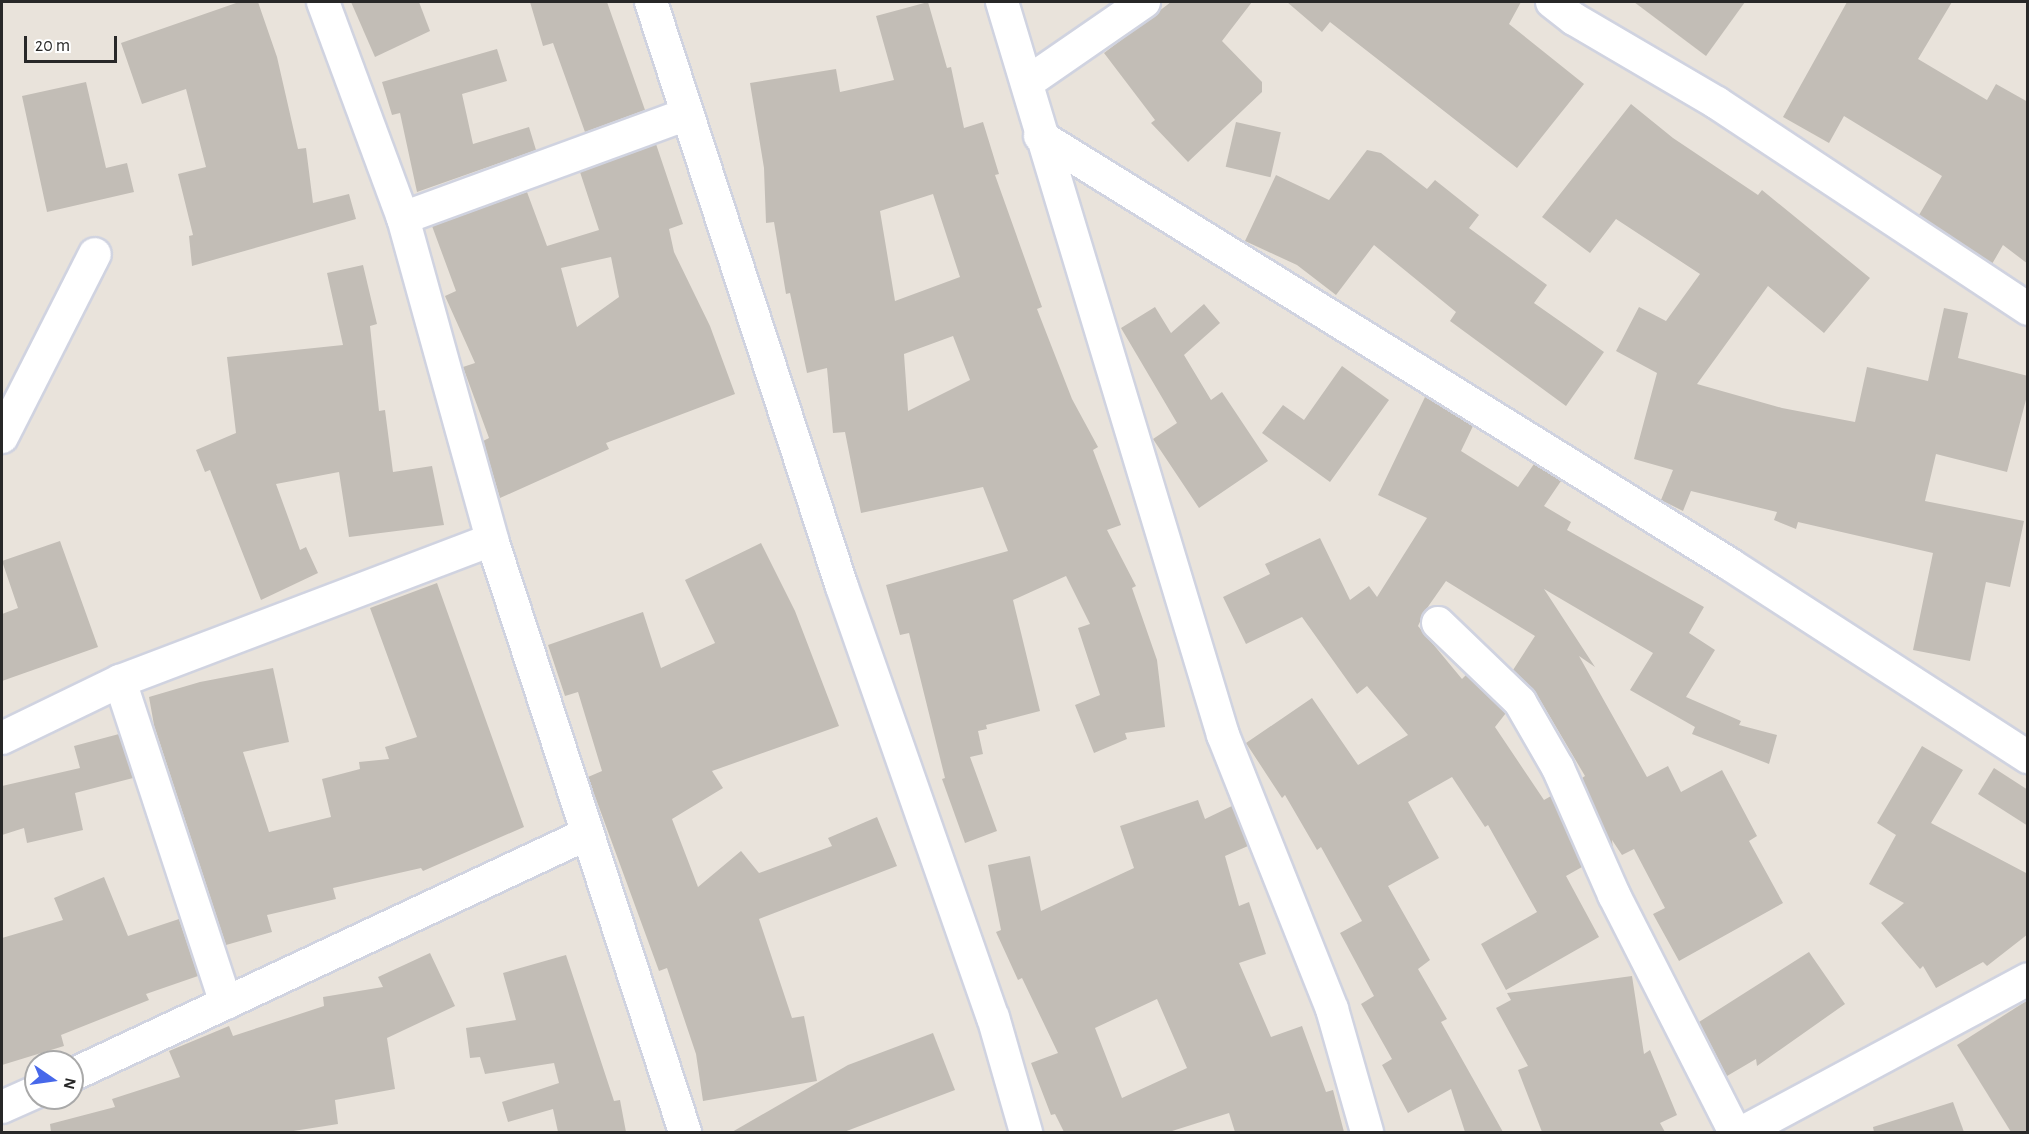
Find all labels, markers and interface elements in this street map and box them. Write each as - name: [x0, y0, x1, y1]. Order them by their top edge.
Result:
- scale bar: [27, 24, 120, 62]
- text: 20 m: [35, 37, 70, 55]
- north arrow: [24, 1050, 84, 1110]
- text: N: [61, 1076, 79, 1091]

